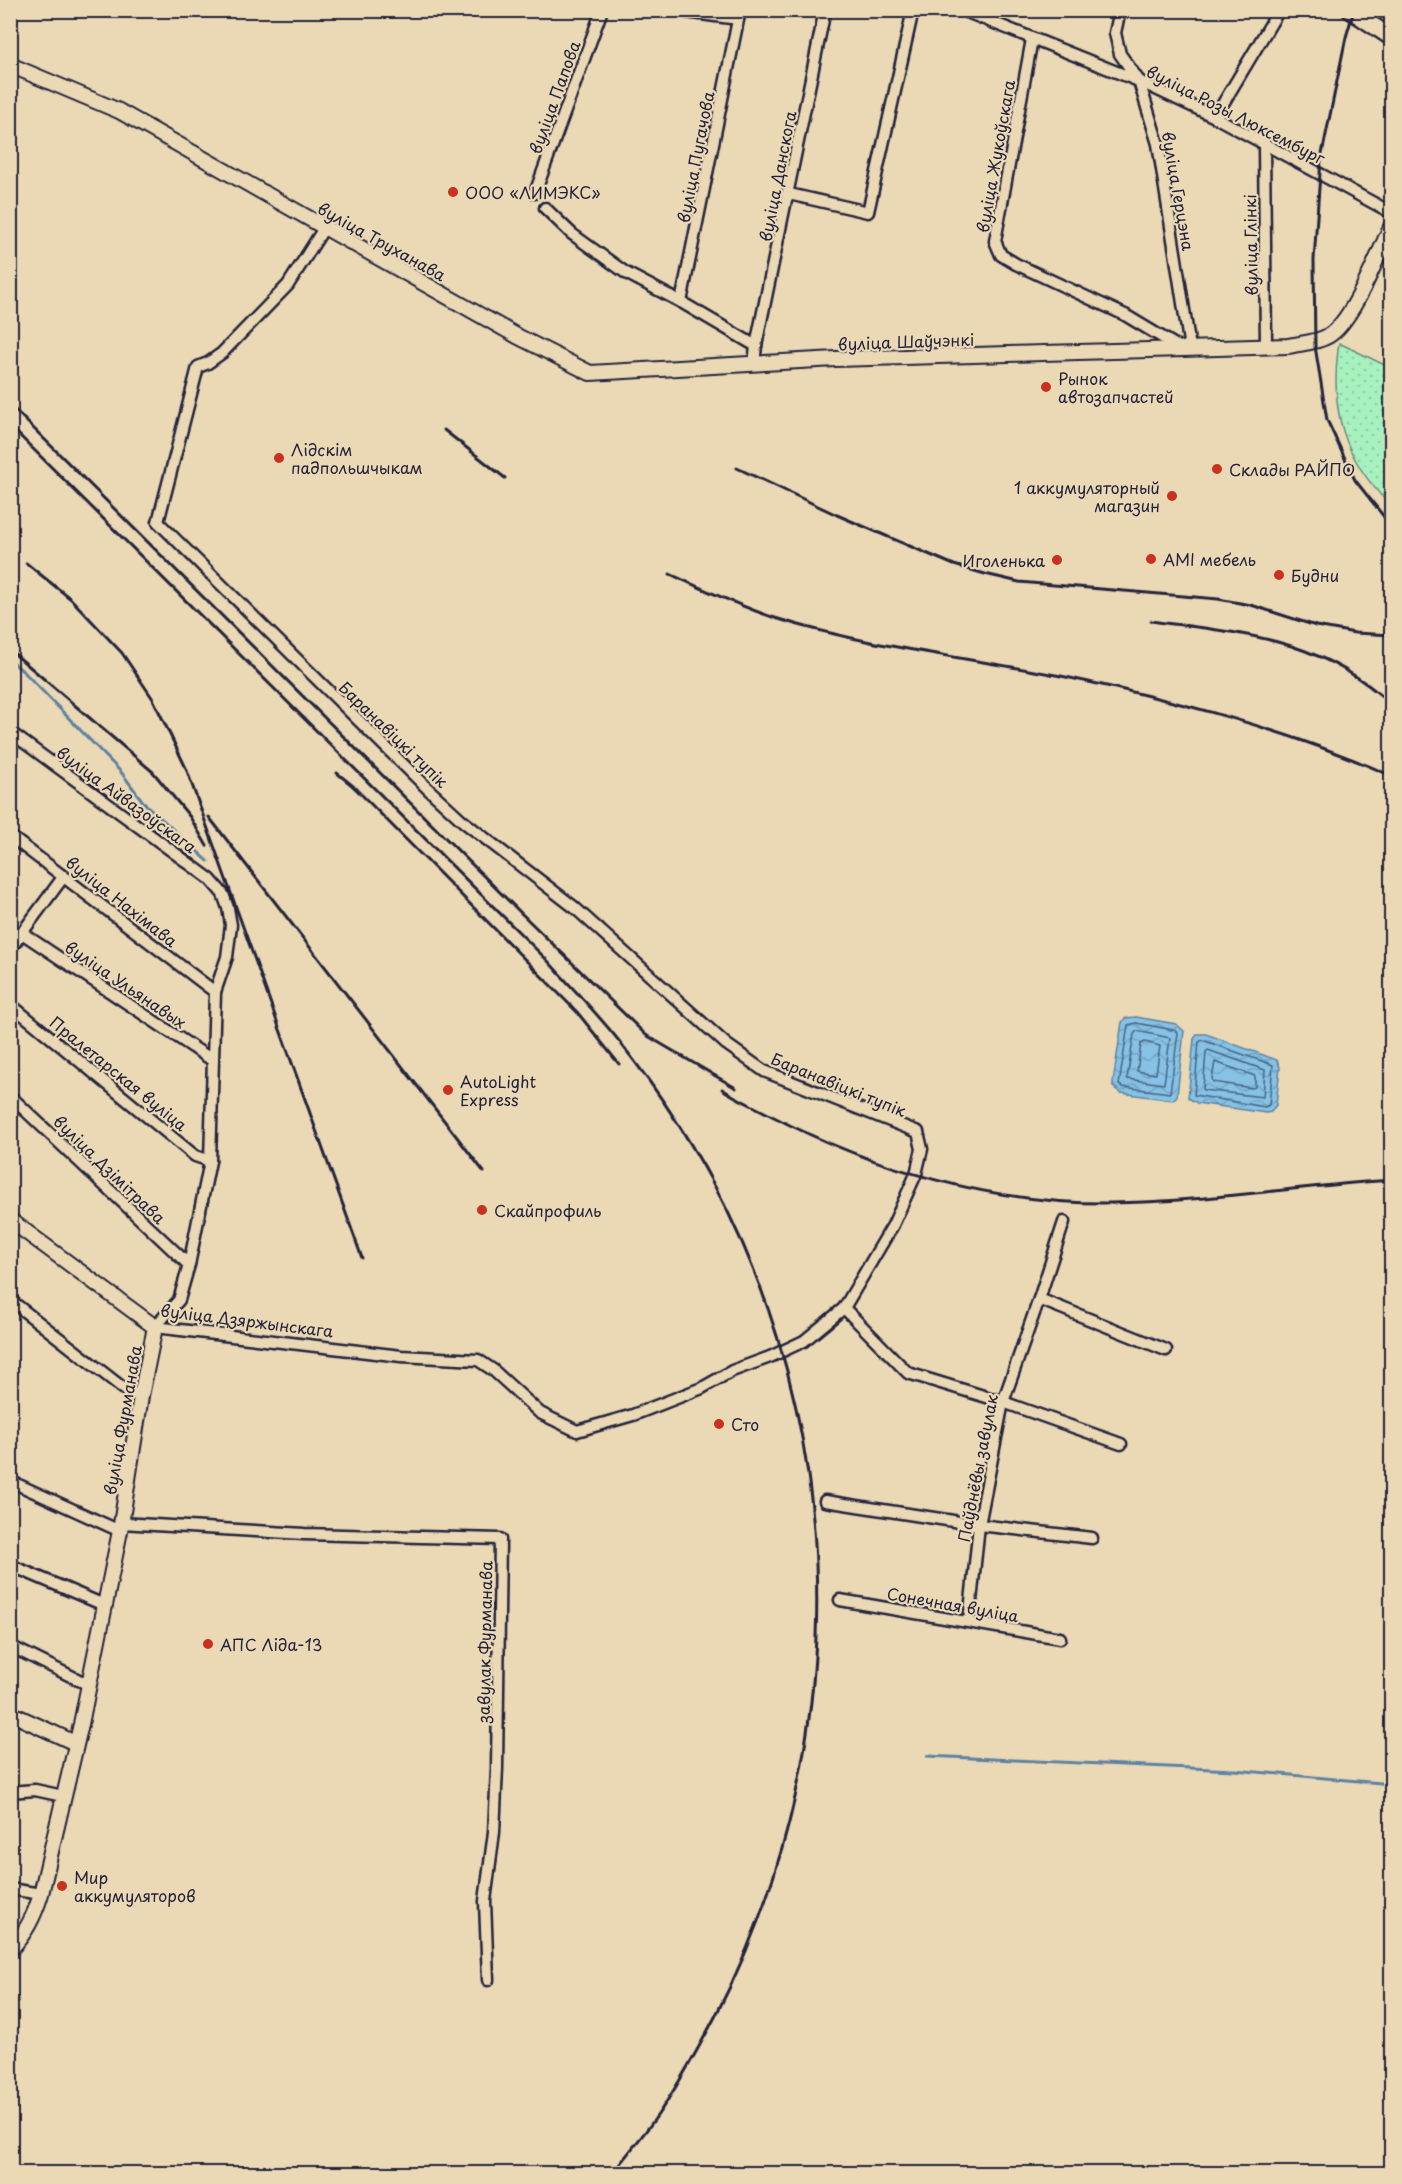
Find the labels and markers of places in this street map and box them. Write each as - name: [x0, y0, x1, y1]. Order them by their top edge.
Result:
- place label: ООО «ЛИМЭКС»: [465, 180, 601, 204]
- marker: ООО «ЛИМЭКС»: [446, 185, 460, 199]
- place label: Рынок автозапчастей: [1058, 366, 1174, 408]
- marker: Рынок автозапчастей: [1039, 380, 1053, 394]
- place label: Лідскім падпольшчыкам: [291, 437, 423, 479]
- marker: Лідскім падпольшчыкам: [272, 451, 286, 465]
- place label: Склады РАЙПО: [1229, 457, 1355, 481]
- marker: Склады РАЙПО: [1210, 462, 1224, 476]
- place label: 1 аккумуляторный магазин: [1014, 475, 1160, 517]
- marker: 1 аккумуляторный магазин: [1165, 489, 1179, 503]
- place label: AMI мебель: [1163, 547, 1256, 571]
- place label: Иголенька: [963, 548, 1045, 572]
- marker: AMI мебель: [1144, 552, 1158, 566]
- marker: Иголенька: [1050, 553, 1064, 567]
- place label: Будни: [1291, 563, 1339, 587]
- marker: Будни: [1272, 568, 1286, 582]
- place label: AutoLight Express: [460, 1069, 537, 1111]
- marker: AutoLight Express: [441, 1083, 455, 1097]
- place label: Скайпрофиль: [494, 1198, 601, 1222]
- marker: Скайпрофиль: [475, 1203, 489, 1217]
- place label: Сто: [731, 1412, 759, 1436]
- marker: Сто: [712, 1417, 726, 1431]
- place label: АПС Ліда-13: [220, 1632, 322, 1656]
- marker: АПС Ліда-13: [201, 1637, 215, 1651]
- place label: Мир аккумуляторов: [74, 1865, 196, 1907]
- marker: Мир аккумуляторов: [55, 1879, 69, 1893]

